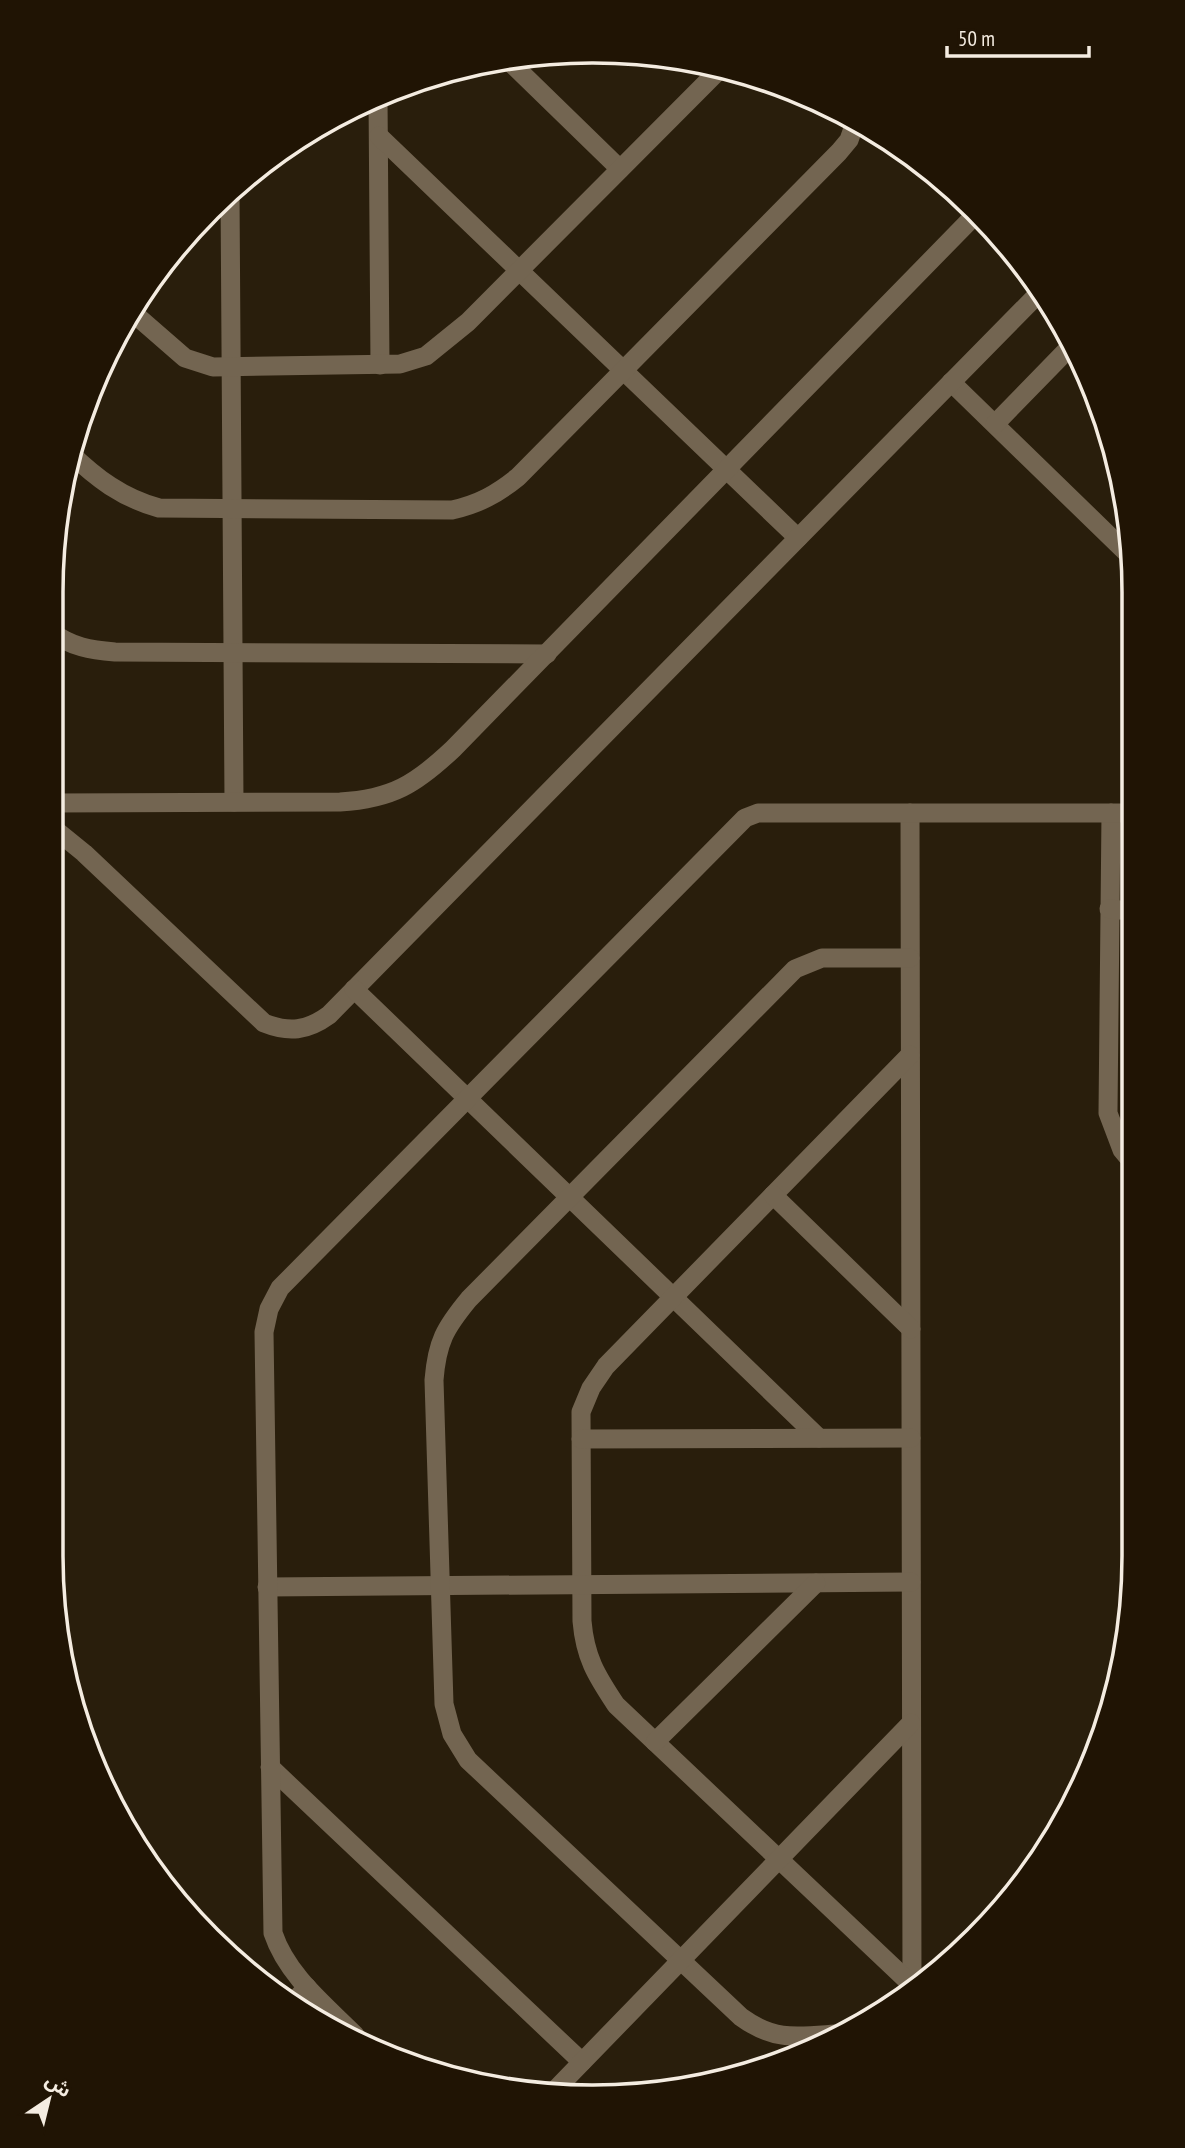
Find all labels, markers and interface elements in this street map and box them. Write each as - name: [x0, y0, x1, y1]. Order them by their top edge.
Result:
- scale bar: [947, 14, 1089, 58]
- text: 50 m: [958, 25, 995, 52]
- north arrow: [14, 2064, 84, 2134]
- text: ش: [41, 2068, 76, 2102]

